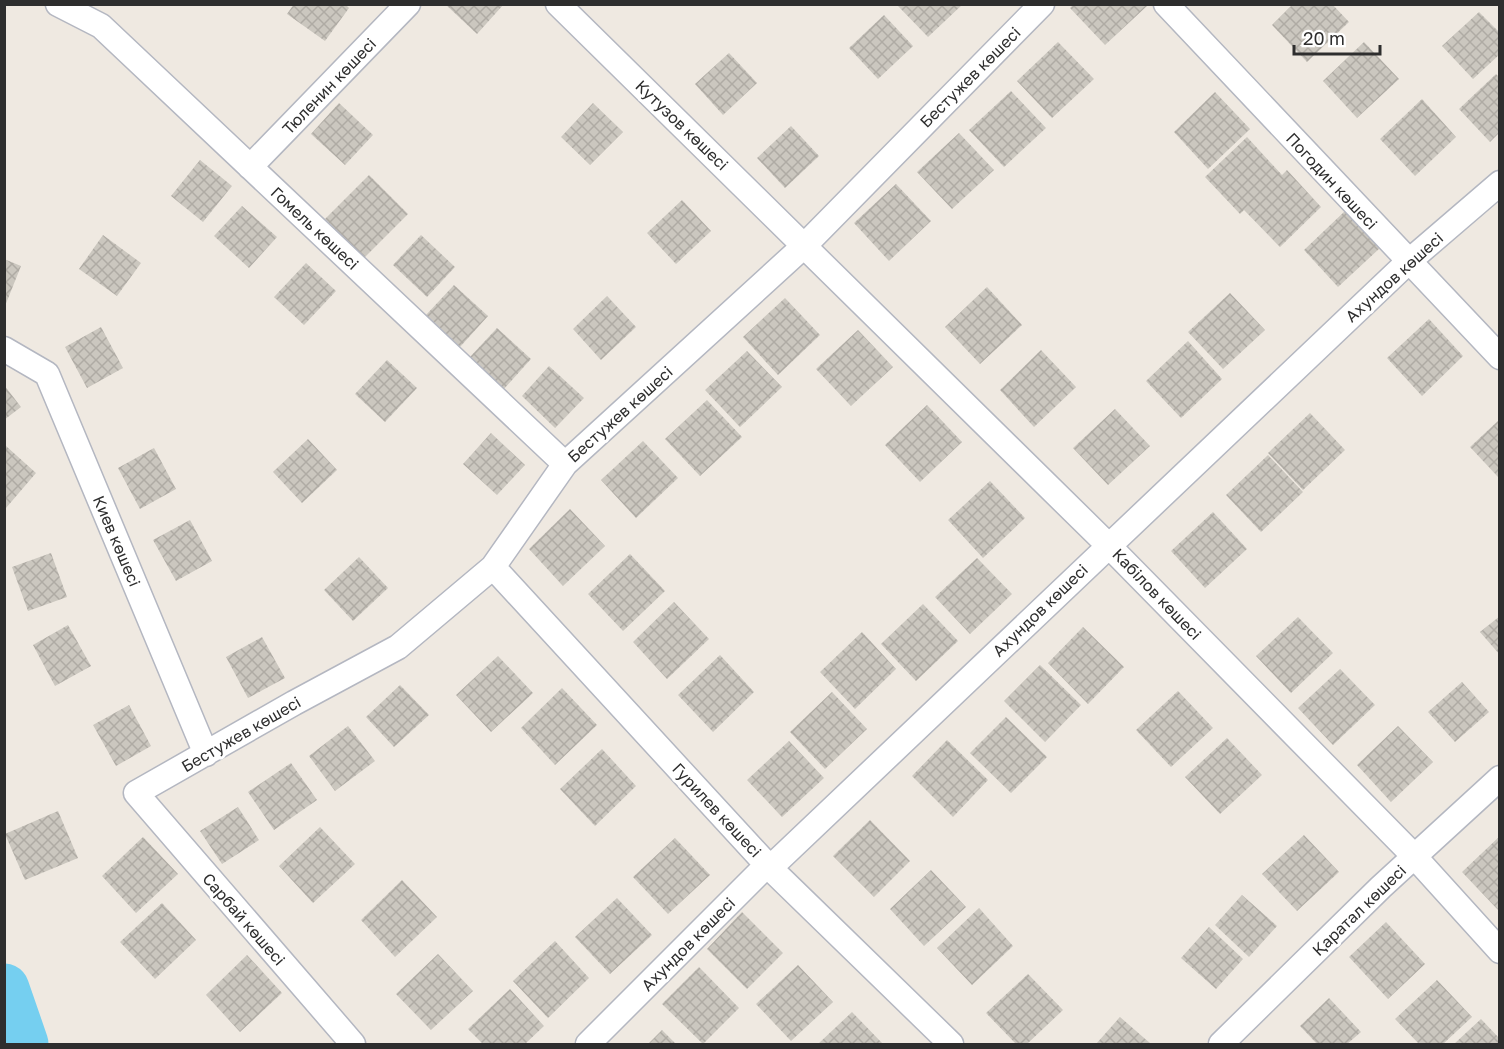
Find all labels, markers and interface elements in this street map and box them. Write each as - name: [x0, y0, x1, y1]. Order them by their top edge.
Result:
- scale bar: [1294, 18, 1380, 56]
- street label: Бестужев көшесі: [915, 22, 1025, 132]
- text: 20 m: [1303, 27, 1345, 49]
- street label: Тюленин көшесі: [278, 34, 380, 138]
- street label: Кутузов көшесі: [631, 76, 733, 174]
- street label: Погодин көшесі: [1282, 128, 1382, 234]
- street label: Гомель көшесі: [267, 182, 363, 274]
- street label: Ахундов көшесі: [1341, 228, 1447, 326]
- street label: Бестужев көшесі: [563, 362, 677, 466]
- street label: Киев көшесі: [89, 492, 145, 590]
- street label: Кабілов көшесі: [1108, 544, 1206, 644]
- street label: Ахундов көшесі: [988, 559, 1092, 661]
- street label: Бестужев көшесі: [178, 692, 304, 776]
- street label: Гурилев көшесі: [668, 759, 766, 861]
- street label: Қаратал көшесі: [1308, 860, 1410, 960]
- street label: Сарбай көшесі: [198, 869, 290, 969]
- street label: Ахундов көшесі: [637, 893, 739, 995]

